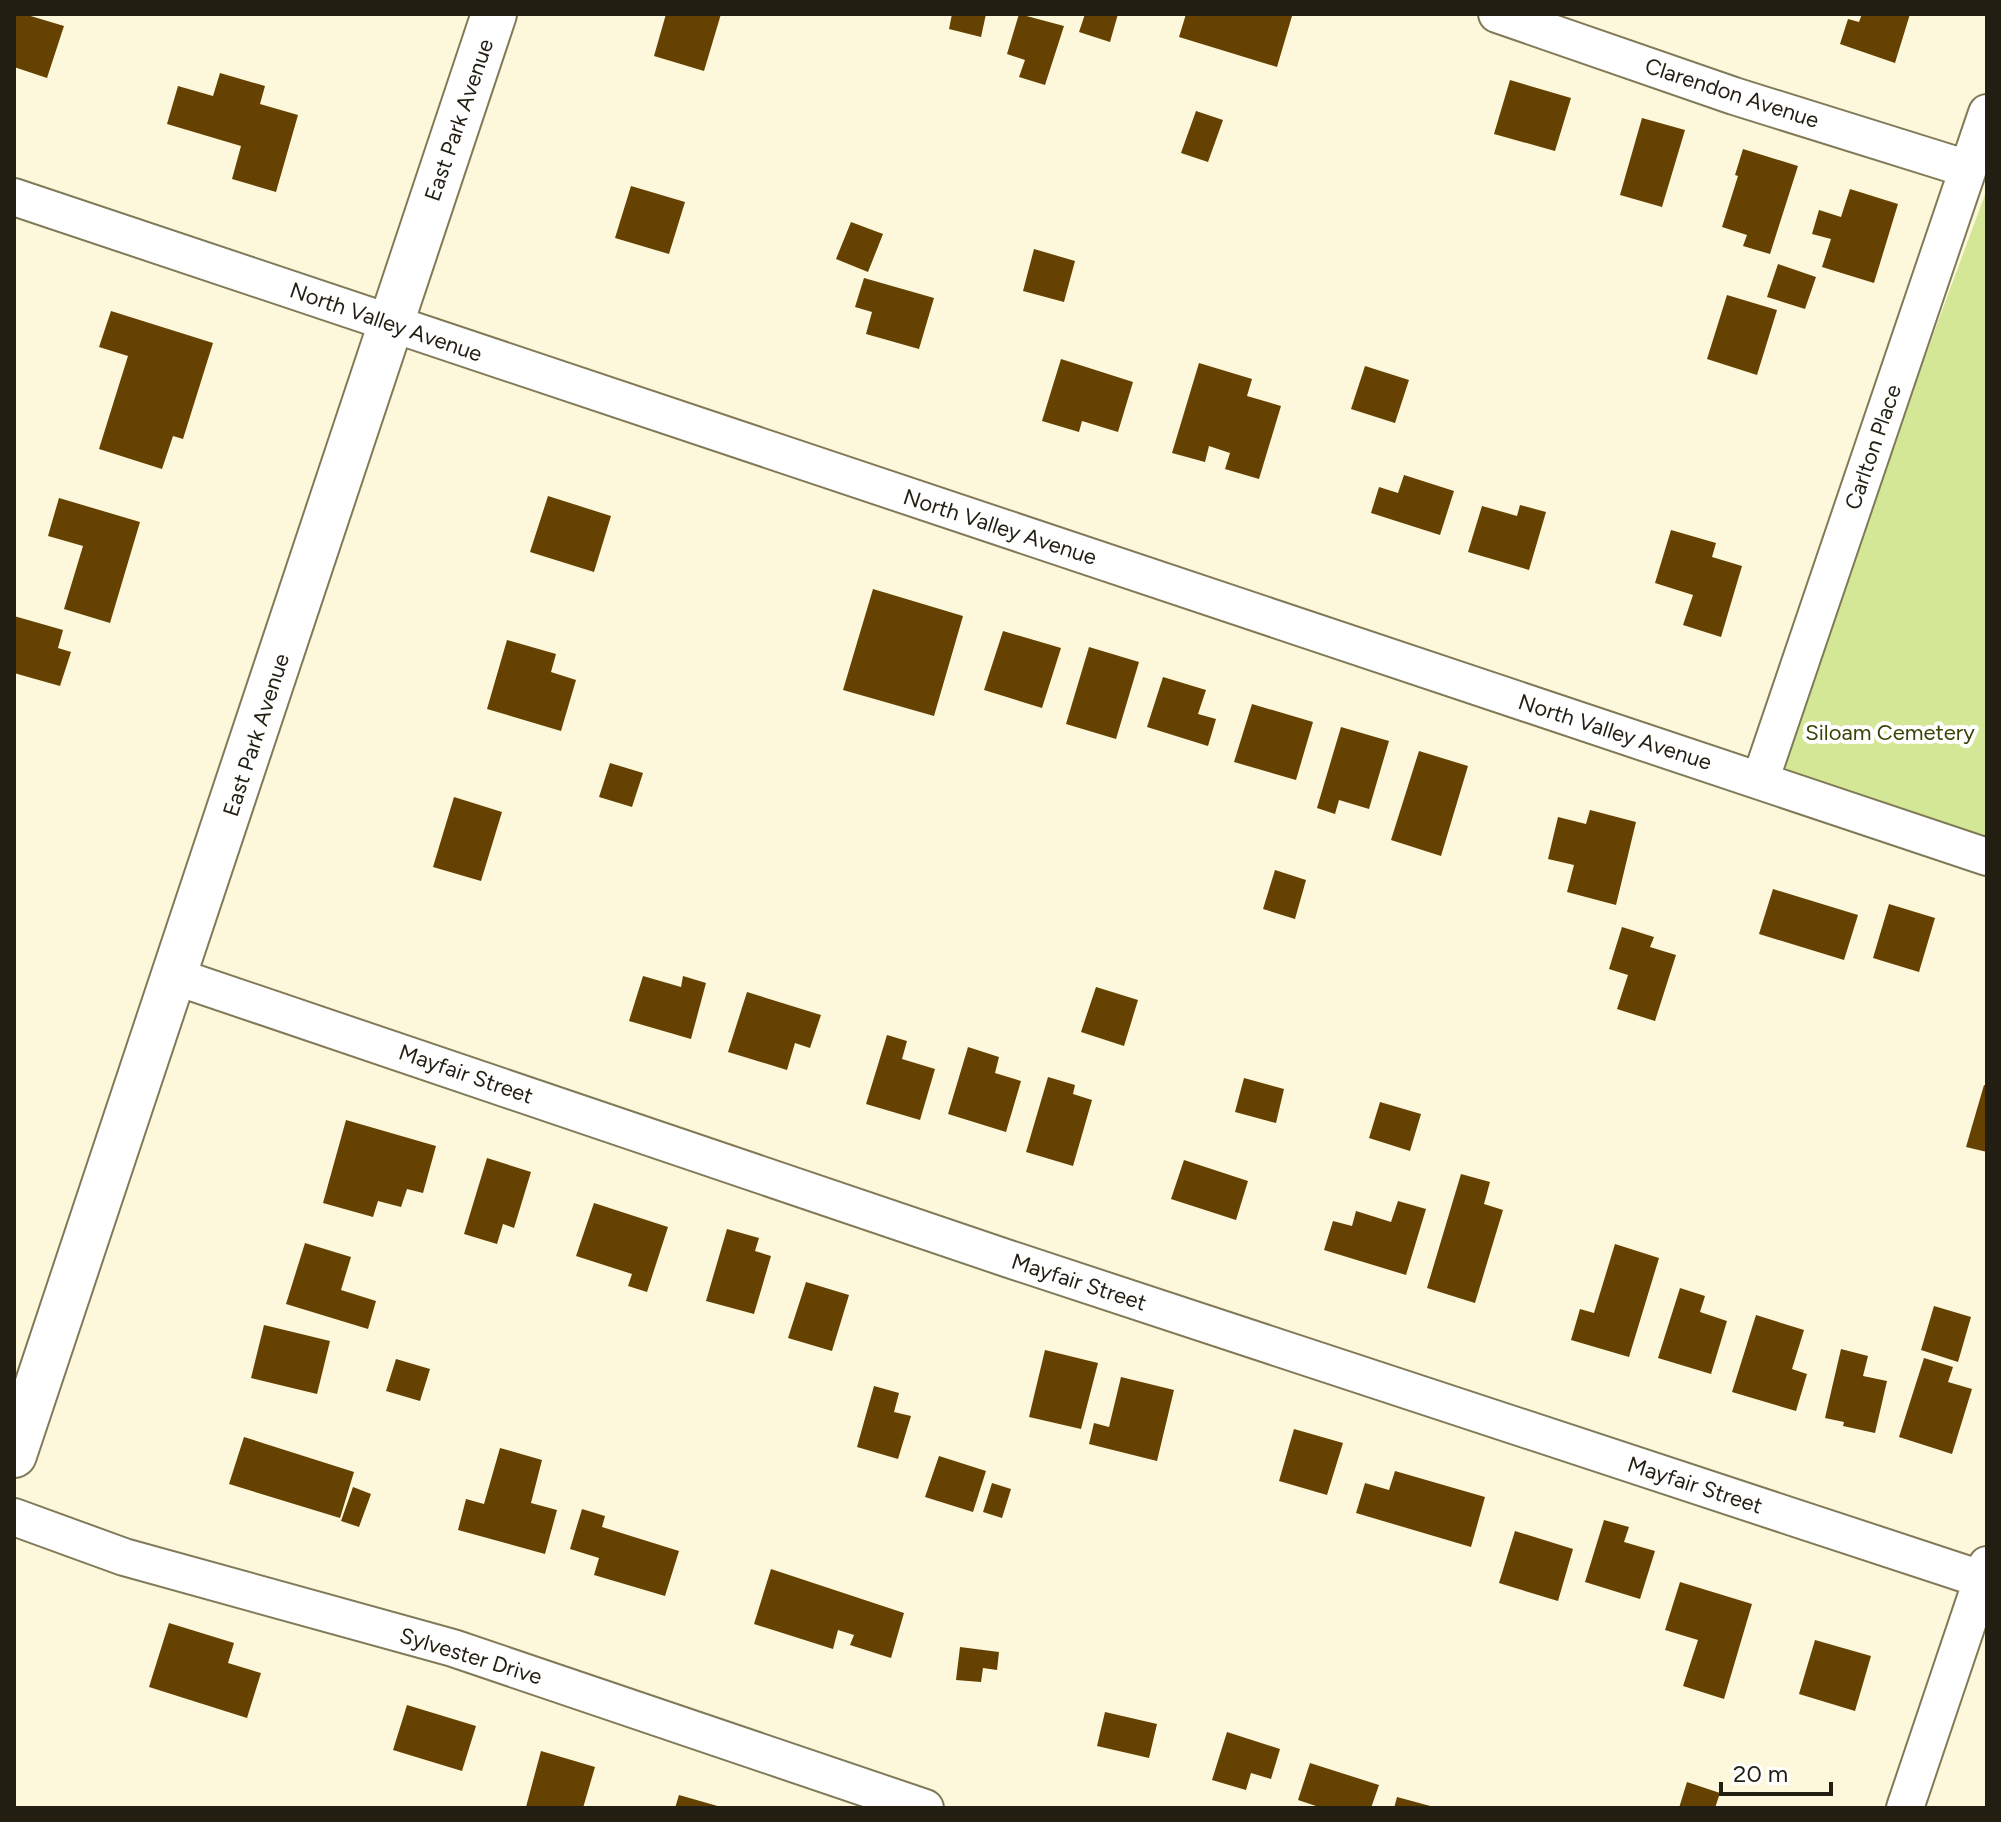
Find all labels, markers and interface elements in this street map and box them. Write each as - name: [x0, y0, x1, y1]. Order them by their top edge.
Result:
- street label: East Park Avenue: [419, 35, 499, 205]
- street label: Clarendon Avenue: [1642, 52, 1822, 134]
- street label: North Valley Avenue: [286, 276, 486, 368]
- street label: Carlton Place: [1839, 381, 1907, 513]
- street label: North Valley Avenue: [900, 483, 1100, 571]
- street label: East Park Avenue: [217, 650, 295, 820]
- street label: North Valley Avenue: [1515, 688, 1715, 776]
- park label: Siloam Cemetery: [1805, 719, 1975, 746]
- street label: Mayfair Street: [395, 1038, 537, 1110]
- street label: Mayfair Street: [1008, 1248, 1150, 1316]
- street label: Mayfair Street: [1624, 1451, 1766, 1519]
- street label: Sylvester Drive: [397, 1622, 545, 1690]
- scale bar: [1721, 1746, 1831, 1796]
- text: 20 m: [1733, 1759, 1788, 1788]

